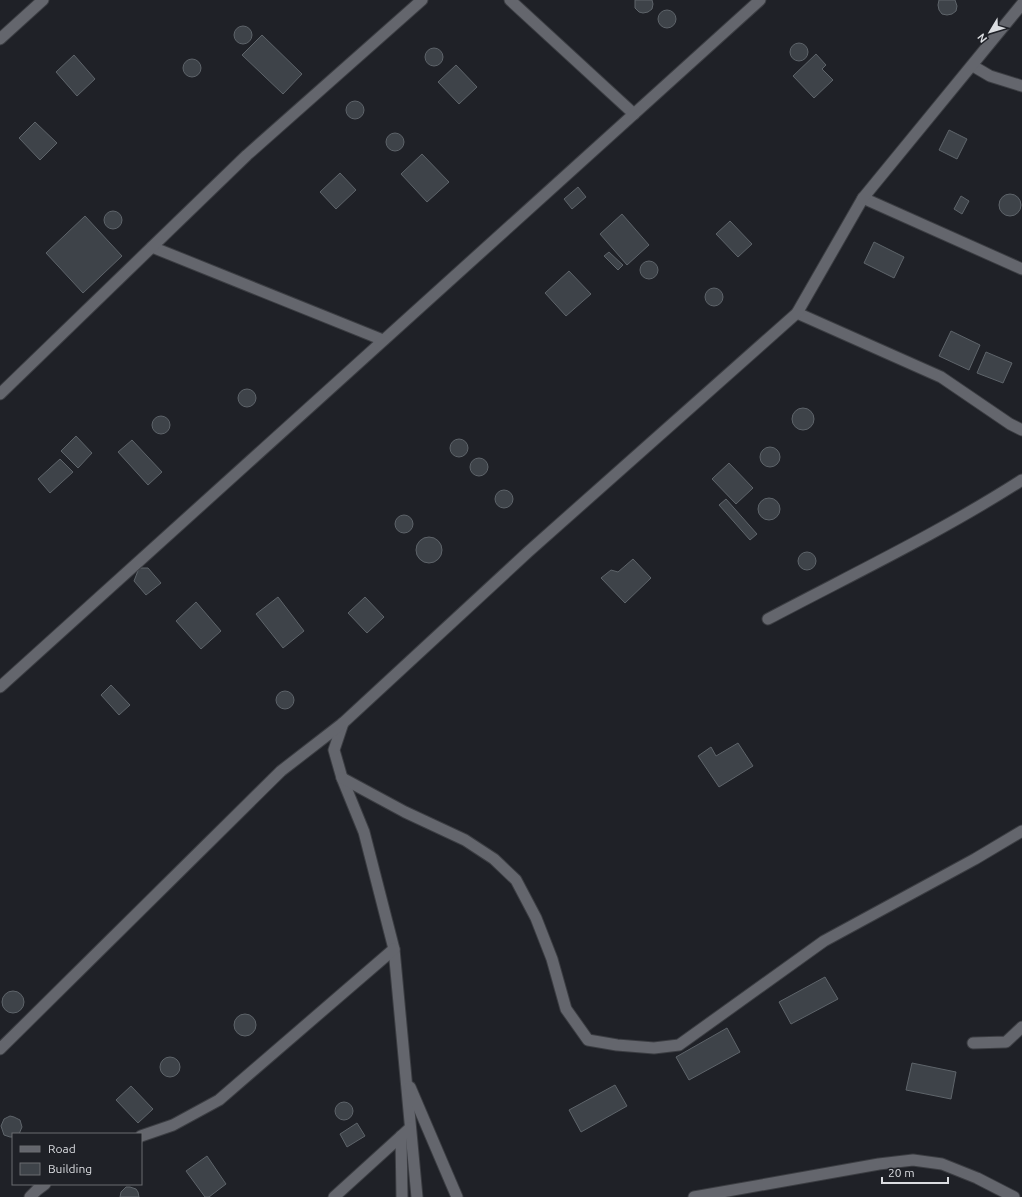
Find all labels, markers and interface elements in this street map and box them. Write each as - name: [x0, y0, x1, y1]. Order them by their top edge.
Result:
- north arrow: [970, 12, 1010, 52]
- text: N: [975, 31, 989, 45]
- legend: [12, 1133, 142, 1185]
- text: Road: [48, 1142, 76, 1155]
- scale bar: [882, 1159, 948, 1185]
- text: Building: [48, 1162, 92, 1175]
- text: 20 m: [888, 1166, 915, 1179]

